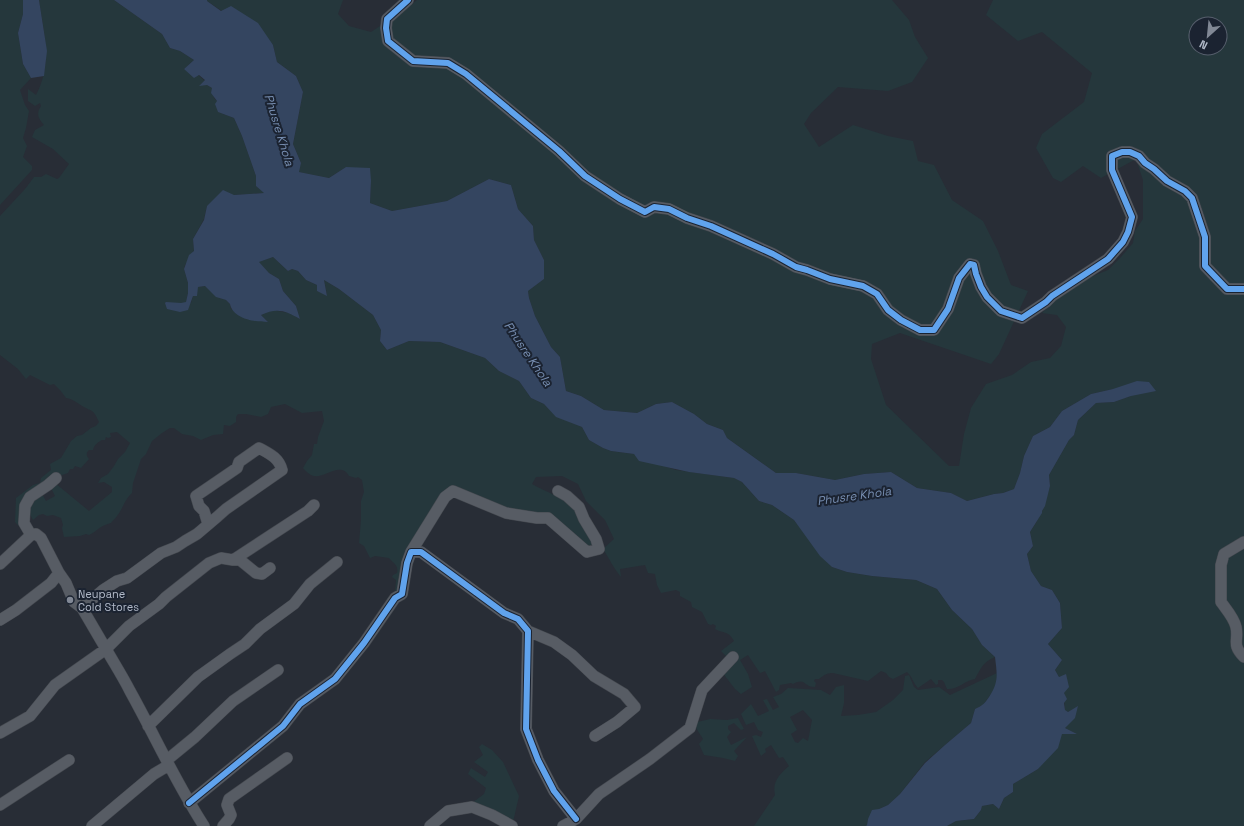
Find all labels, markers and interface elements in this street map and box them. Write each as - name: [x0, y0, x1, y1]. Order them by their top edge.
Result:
- north arrow: [1188, 16, 1228, 56]
- text: N: [1197, 37, 1210, 53]
- water label: Phusre Khola: [260, 92, 298, 168]
- water label: Phusre Khola: [501, 319, 556, 389]
- water label: Phusre Khola: [816, 483, 892, 509]
- place label: Neupane Cold Stores: [78, 587, 139, 614]
- marker: Neupane Cold Stores: [65, 595, 75, 605]

